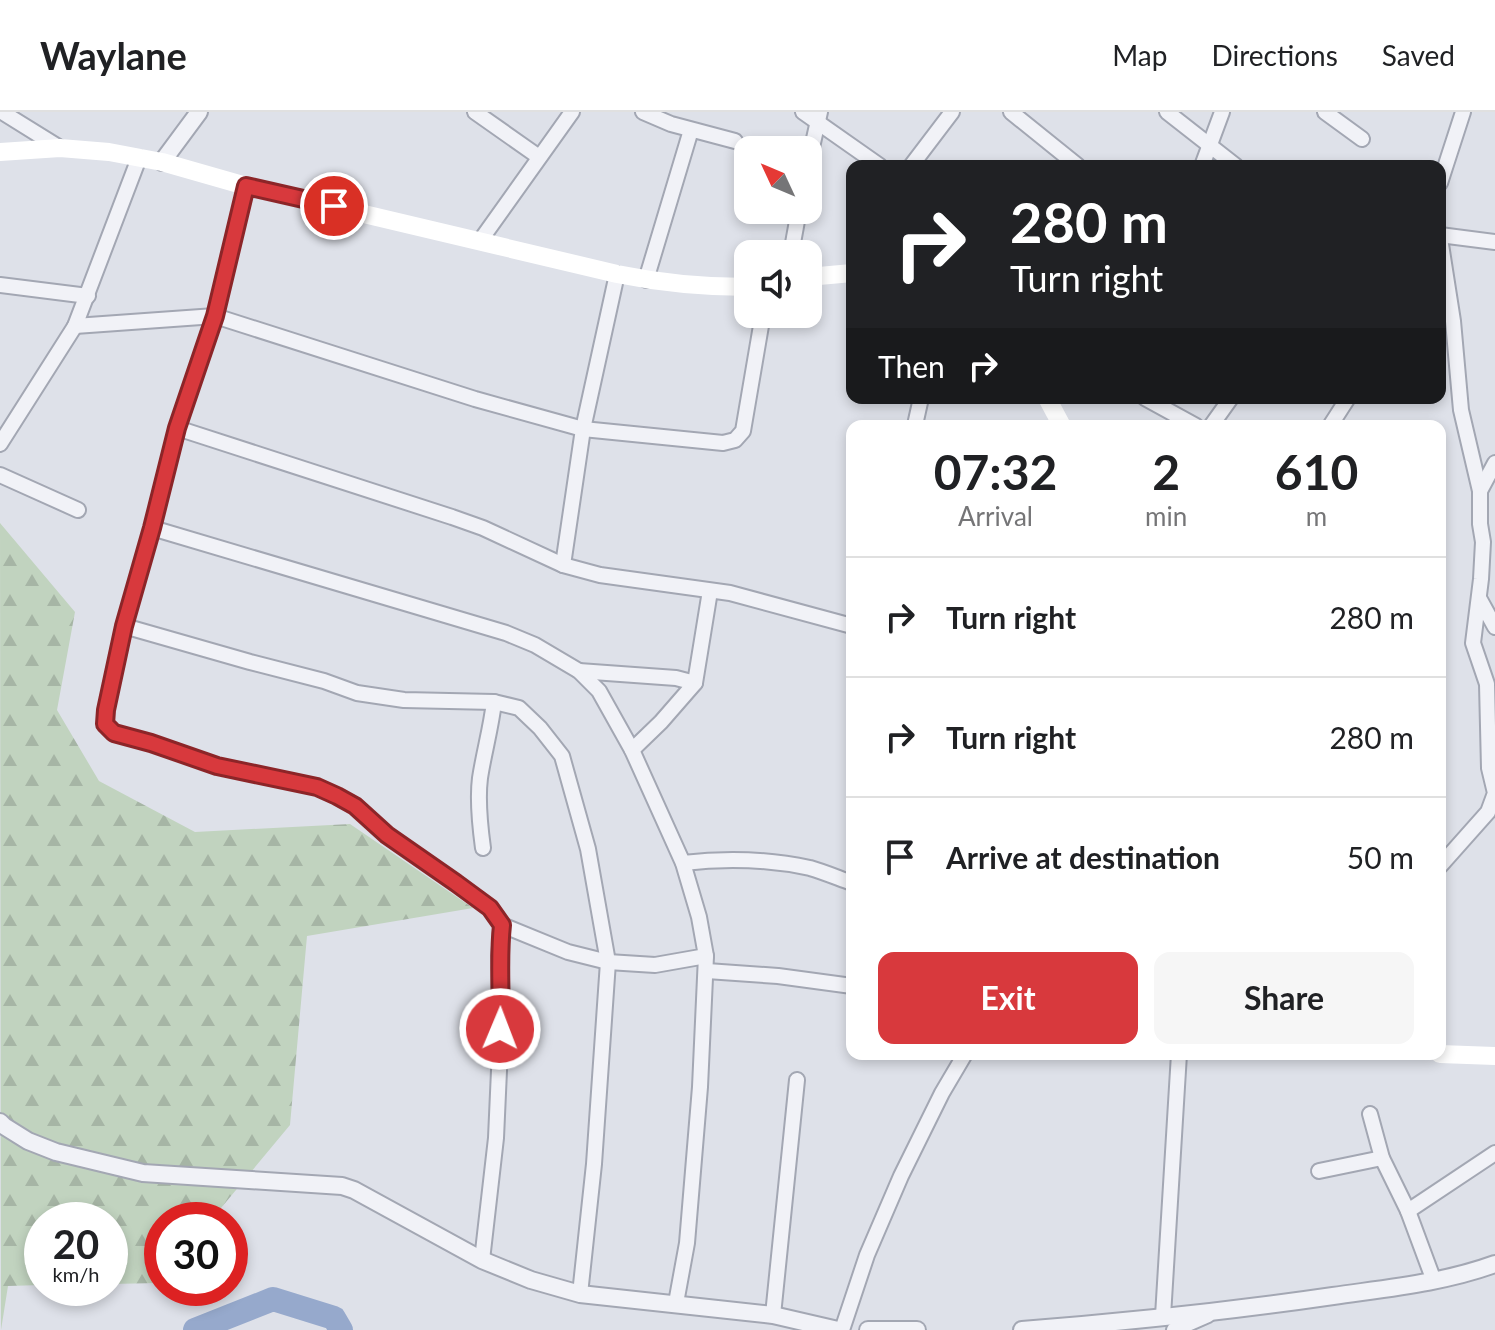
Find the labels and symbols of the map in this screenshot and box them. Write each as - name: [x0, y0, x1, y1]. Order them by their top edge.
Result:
- north arrow: [734, 136, 822, 224]
- pin: [300, 172, 368, 240]
- position arrow: [458, 987, 542, 1071]
- speed limit sign: 30: [144, 1202, 248, 1306]

